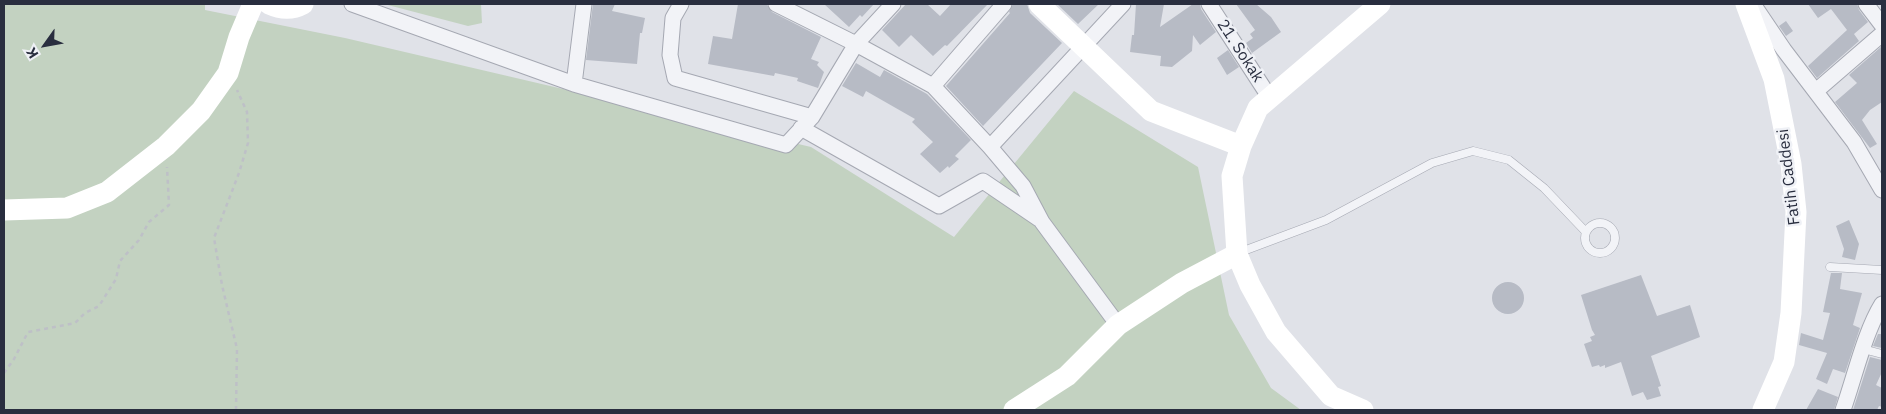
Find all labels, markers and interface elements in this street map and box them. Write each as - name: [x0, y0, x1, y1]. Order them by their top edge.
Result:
- street label: 21. Sokak: [1213, 16, 1267, 86]
- north arrow: [20, 20, 70, 70]
- text: K: [22, 44, 42, 62]
- street label: Fatih Caddesi: [1774, 128, 1804, 226]

